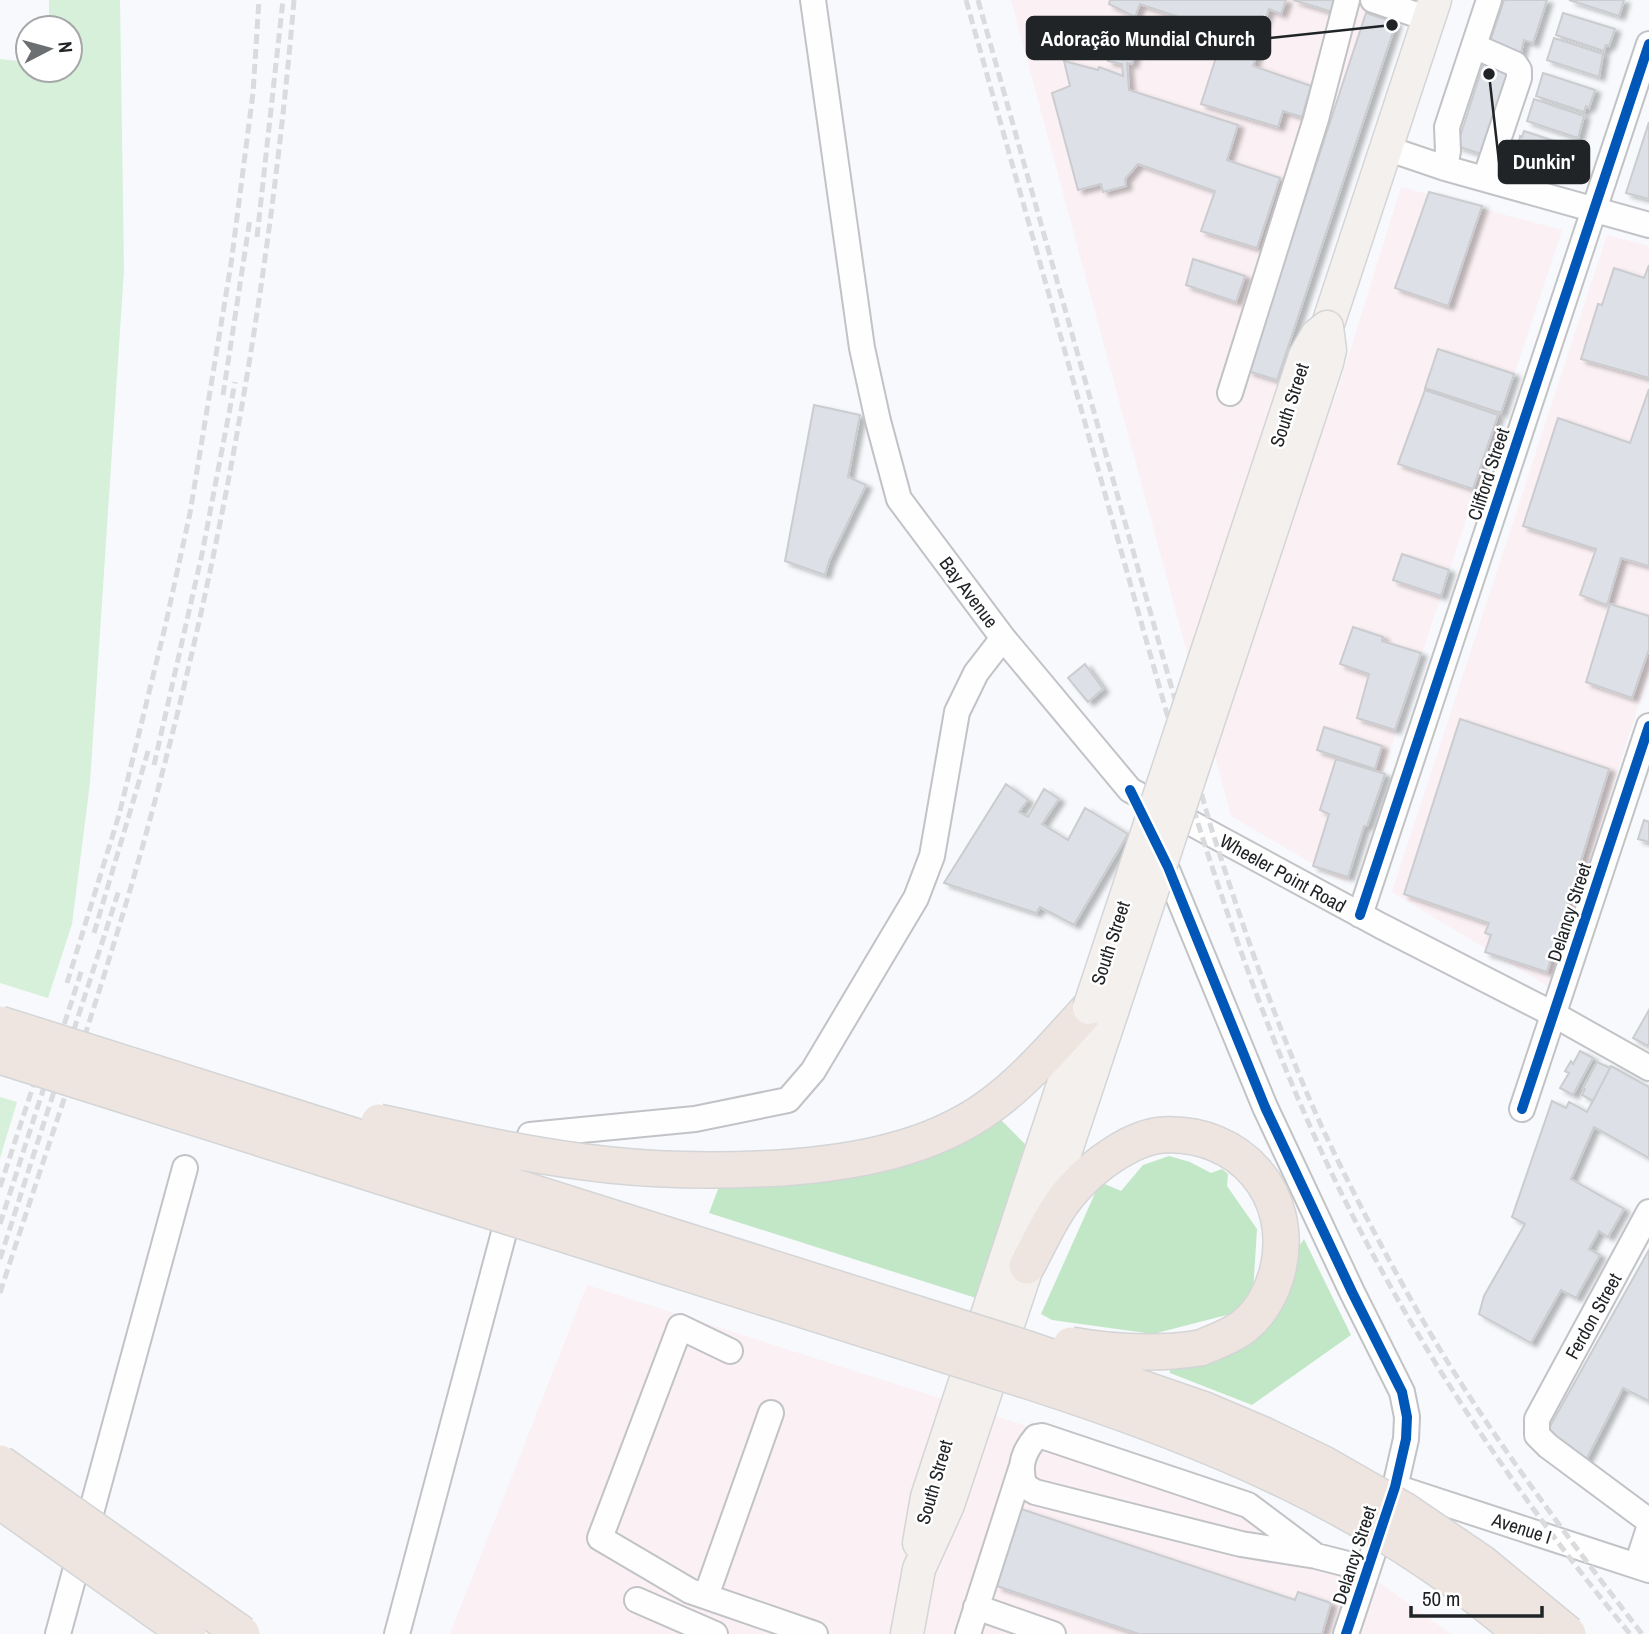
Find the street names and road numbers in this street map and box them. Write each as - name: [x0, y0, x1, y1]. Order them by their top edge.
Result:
- street label: South Street: [1263, 359, 1315, 450]
- street label: Clifford Street: [1461, 424, 1515, 524]
- street label: Bay Avenue: [934, 551, 1004, 633]
- street label: Wheeler Point Road: [1215, 828, 1351, 918]
- street label: Delancy Street: [1541, 859, 1597, 965]
- street label: South Street: [1084, 897, 1136, 988]
- street label: Ferdon Street: [1559, 1268, 1628, 1364]
- street label: South Street: [910, 1436, 959, 1527]
- street label: Delancy Street: [1326, 1502, 1382, 1608]
- street label: Avenue I: [1488, 1506, 1555, 1550]

